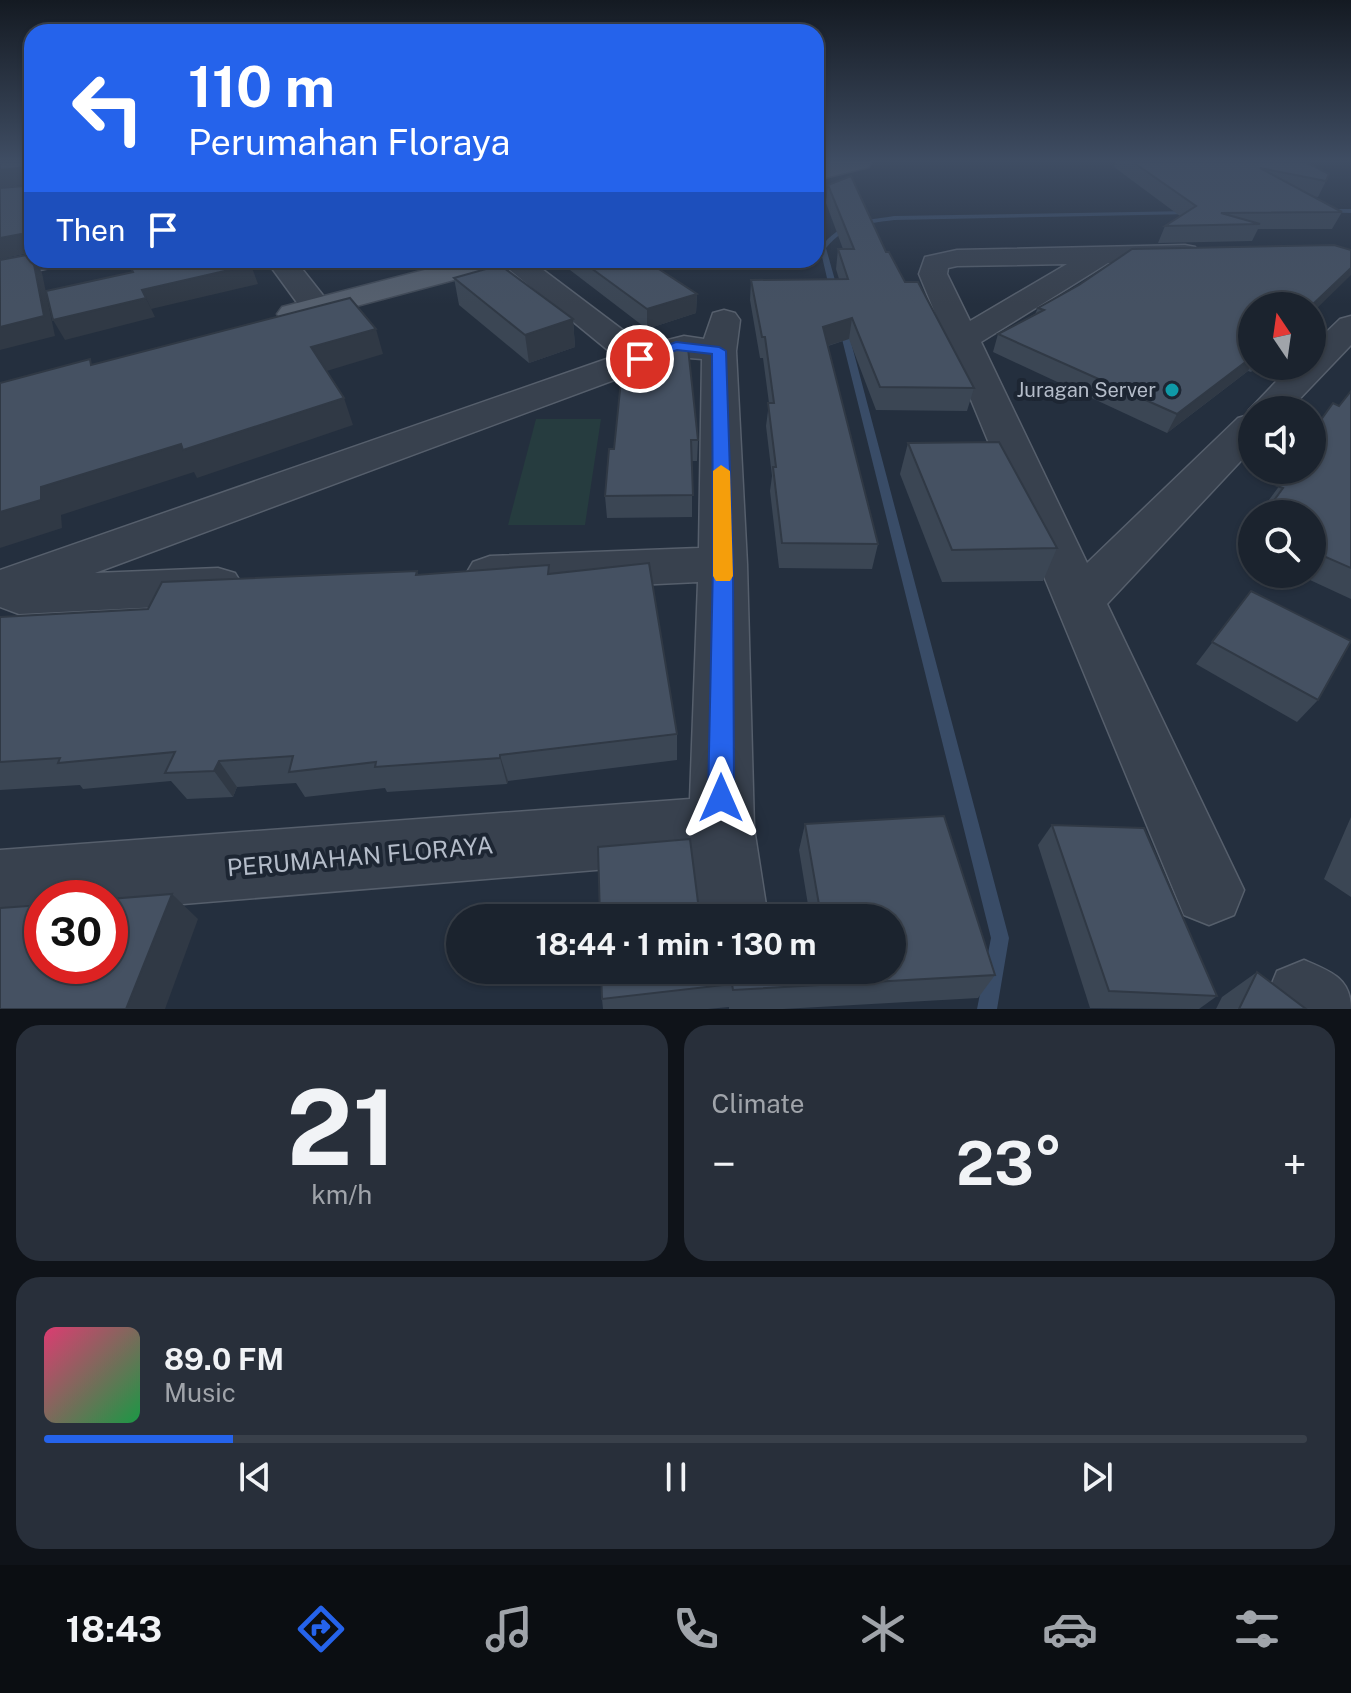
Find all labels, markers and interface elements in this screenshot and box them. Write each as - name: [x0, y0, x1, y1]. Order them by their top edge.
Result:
- text: 110 m: [188, 54, 335, 120]
- icon: left: [56, 56, 160, 160]
- text: Perumahan Floraya: [188, 121, 511, 163]
- icon: arrive: [141, 208, 185, 252]
- text: Then: [56, 212, 125, 248]
- north arrow: [1238, 292, 1326, 380]
- map controls: [1238, 292, 1326, 588]
- pin: [606, 325, 674, 393]
- icon: arrive: [618, 337, 662, 381]
- place label: Juragan Server: [1017, 378, 1156, 402]
- marker: Juragan Server: [1163, 381, 1181, 399]
- button: sound: [1238, 396, 1326, 484]
- button: search: [1238, 500, 1326, 588]
- position arrow: [679, 756, 763, 840]
- street label: PERUMAHAN FLORAYA: [226, 830, 494, 882]
- speed limit sign: 30: [24, 880, 128, 984]
- text: 18:44 · 1 min · 130 m: [536, 926, 816, 962]
- text: 21: [286, 1066, 397, 1188]
- text: Climate: [712, 1088, 805, 1119]
- text: 23°: [956, 1128, 1062, 1199]
- text: −: [712, 1138, 736, 1190]
- text: +: [1283, 1138, 1307, 1190]
- text: km/h: [311, 1179, 372, 1210]
- text: 89.0 FM: [164, 1341, 284, 1377]
- text: Music: [164, 1377, 236, 1408]
- icon: previous: [233, 1455, 277, 1499]
- icon: pause: [654, 1455, 698, 1499]
- icon: next: [1075, 1455, 1119, 1499]
- icon: directions: [293, 1601, 349, 1657]
- icon: music: [481, 1601, 537, 1657]
- icon: phone: [668, 1601, 724, 1657]
- icon: climate: [855, 1601, 911, 1657]
- icon: car: [1042, 1601, 1098, 1657]
- icon: filters: [1229, 1601, 1285, 1657]
- text: 18:43: [66, 1608, 162, 1650]

